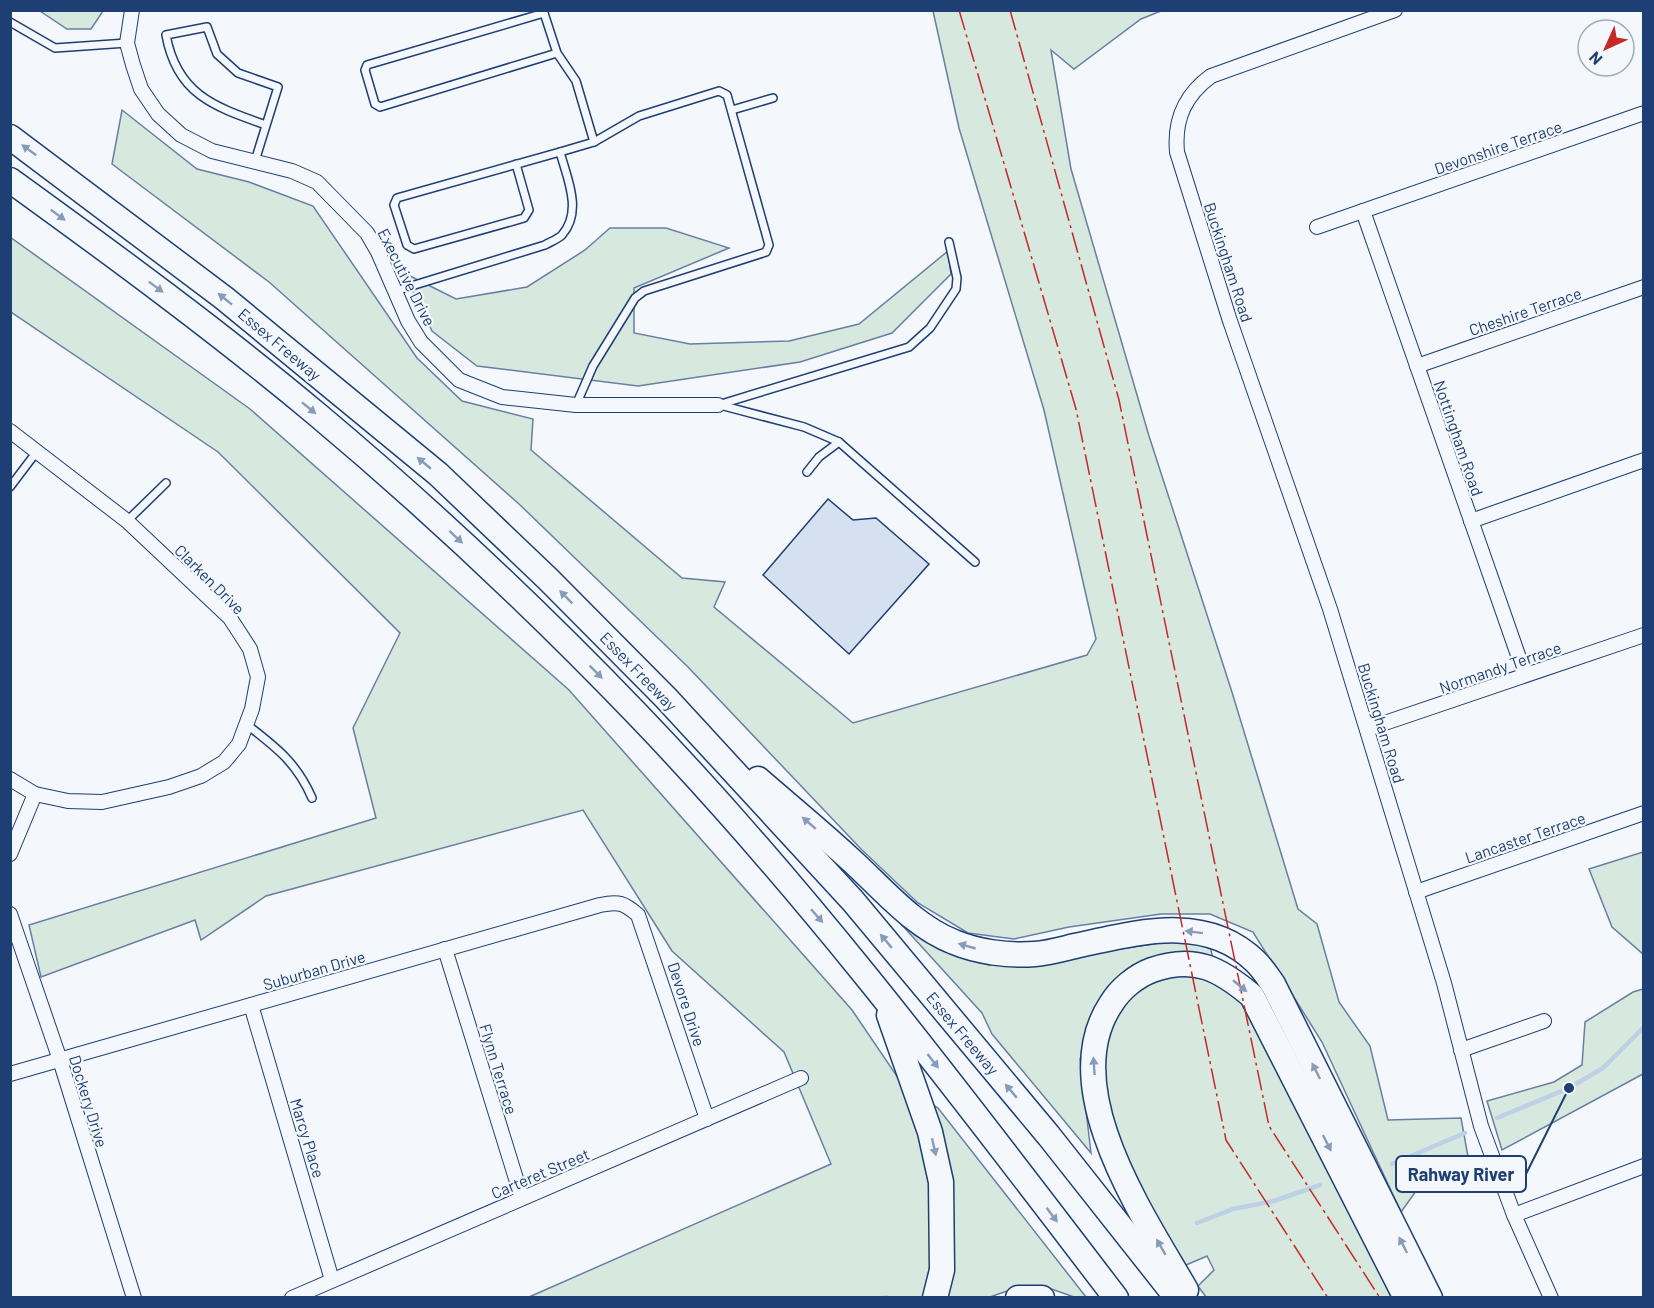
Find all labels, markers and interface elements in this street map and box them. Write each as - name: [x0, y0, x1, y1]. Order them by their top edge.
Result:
- north arrow: [1576, 18, 1636, 78]
- text: N: [1585, 48, 1606, 69]
- street label: Devonshire Terrace: [1432, 116, 1564, 178]
- one-way arrow: [21, 144, 37, 156]
- street label: Buckingham Road: [1201, 200, 1257, 324]
- one-way arrow: [50, 208, 65, 220]
- street label: Executive Drive: [374, 225, 440, 329]
- one-way arrow: [148, 281, 164, 293]
- street label: Cheshire Terrace: [1466, 283, 1584, 339]
- one-way arrow: [217, 292, 233, 305]
- street label: Essex Freeway: [235, 304, 326, 385]
- street label: Nottingham Road: [1430, 378, 1488, 498]
- one-way arrow: [302, 401, 317, 414]
- one-way arrow: [417, 457, 432, 470]
- one-way arrow: [448, 530, 463, 544]
- street label: Clarken Drive: [171, 540, 249, 618]
- one-way arrow: [559, 589, 573, 604]
- street label: Essex Freeway: [597, 628, 682, 715]
- street label: Normandy Terrace: [1437, 637, 1563, 697]
- street label: Buckingham Road: [1355, 661, 1409, 785]
- one-way arrow: [589, 665, 603, 680]
- street label: Lancaster Terrace: [1462, 807, 1588, 867]
- one-way arrow: [802, 817, 817, 830]
- one-way arrow: [810, 908, 823, 923]
- one-way arrow: [1185, 927, 1204, 936]
- one-way arrow: [880, 933, 893, 949]
- one-way arrow: [958, 941, 976, 950]
- street label: Suburban Drive: [261, 946, 367, 994]
- street label: Devore Drive: [664, 960, 710, 1048]
- one-way arrow: [1232, 979, 1247, 992]
- street label: Essex Freeway: [923, 988, 1004, 1079]
- street label: Flynn Terrace: [476, 1021, 522, 1117]
- street label: Dockery Drive: [66, 1052, 112, 1150]
- one-way arrow: [926, 1053, 939, 1069]
- one-way arrow: [1089, 1057, 1098, 1076]
- one-way arrow: [1311, 1062, 1321, 1079]
- one-way arrow: [1005, 1083, 1018, 1099]
- street label: Marcy Place: [287, 1096, 329, 1180]
- one-way arrow: [1322, 1134, 1332, 1151]
- one-way arrow: [929, 1138, 939, 1156]
- street label: Carteret Street: [488, 1144, 592, 1202]
- callout: Rahway River: [1396, 1156, 1526, 1192]
- text: Rahway River: [1408, 1163, 1514, 1185]
- one-way arrow: [1046, 1207, 1059, 1223]
- one-way arrow: [1399, 1237, 1408, 1254]
- one-way arrow: [1156, 1238, 1166, 1255]

